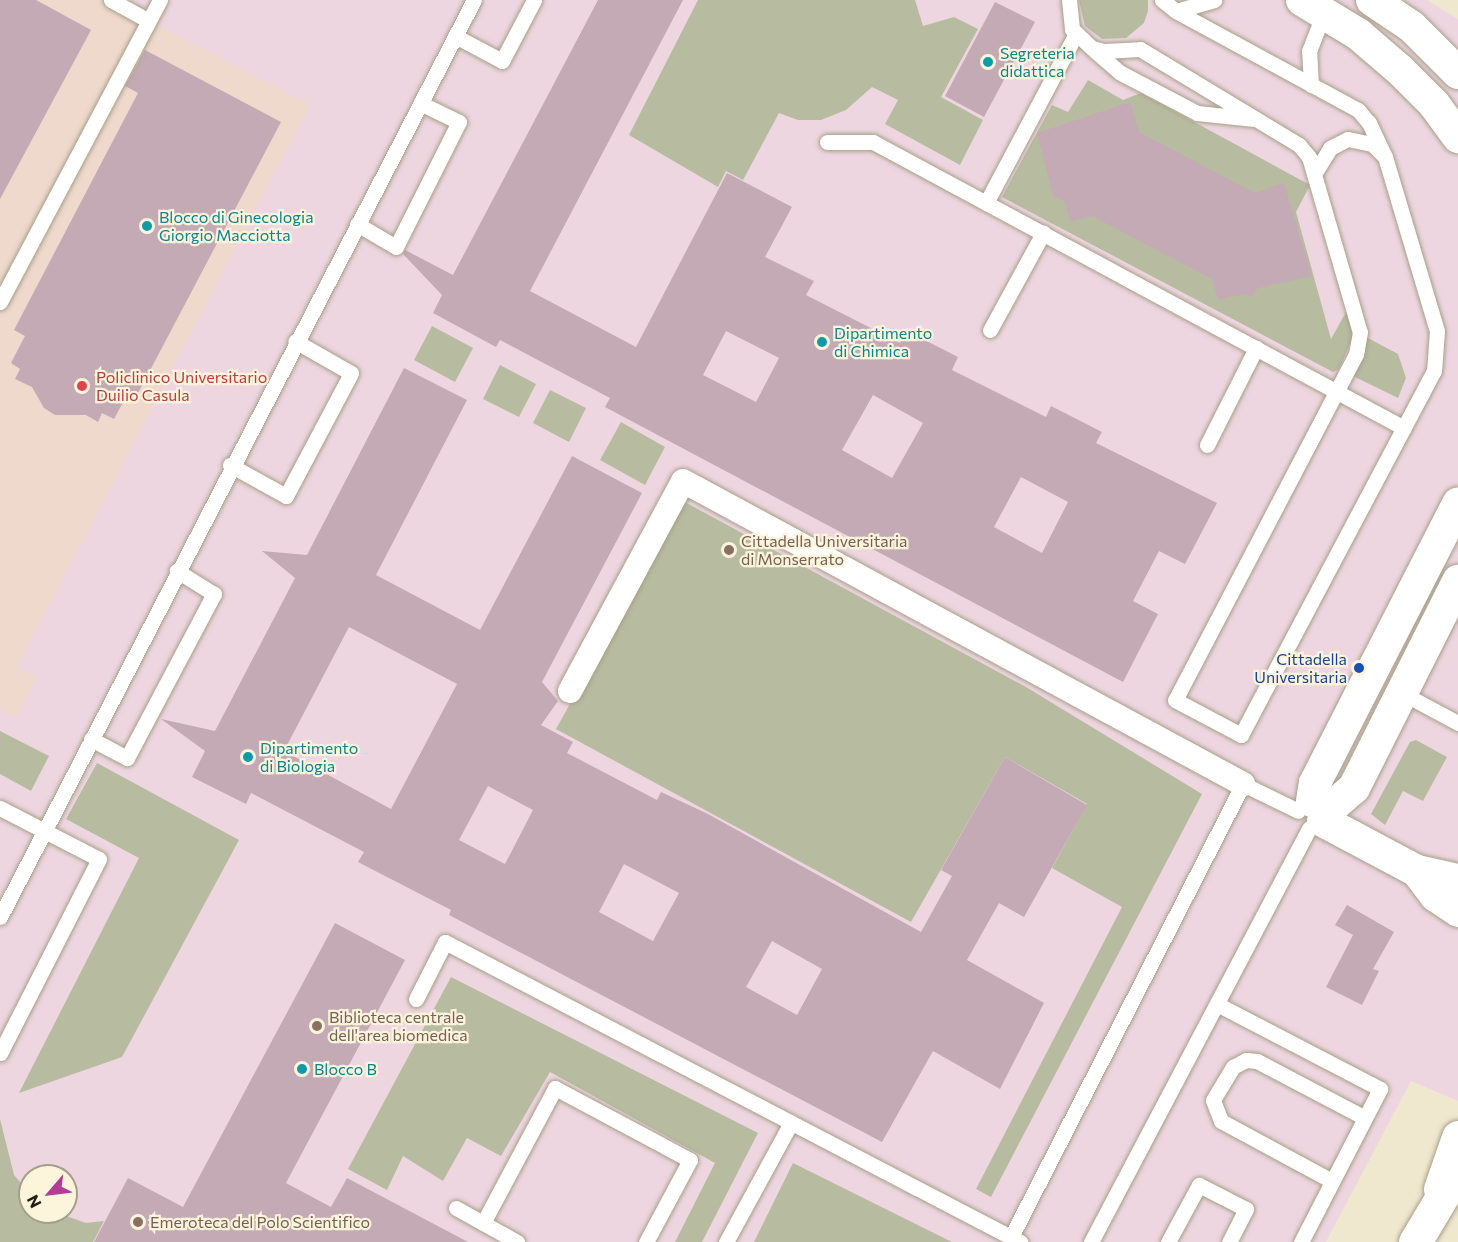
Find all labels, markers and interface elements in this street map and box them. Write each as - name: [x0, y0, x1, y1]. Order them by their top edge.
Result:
- place label: Segreteria didattica: [1000, 43, 1075, 81]
- marker: Segreteria didattica: [981, 55, 995, 69]
- place label: Blocco di Ginecologia Giorgio Macciotta: [159, 207, 314, 245]
- marker: Blocco di Ginecologia Giorgio Macciotta: [140, 219, 154, 233]
- place label: Dipartimento di Chimica: [834, 323, 932, 361]
- marker: Dipartimento di Chimica: [815, 335, 829, 349]
- place label: Policlinico Universitario Duilio Casula: [96, 367, 267, 405]
- marker: Policlinico Universitario Duilio Casula: [73, 377, 91, 395]
- place label: Cittadella Universitaria di Monserrato: [741, 531, 907, 569]
- marker: Cittadella Universitaria di Monserrato: [722, 543, 736, 557]
- place label: Cittadella Universitaria: [1254, 649, 1347, 687]
- marker: Cittadella Universitaria: [1352, 661, 1366, 675]
- place label: Dipartimento di Biologia: [260, 738, 358, 776]
- marker: Dipartimento di Biologia: [241, 750, 255, 764]
- place label: Biblioteca centrale dell'area biomedica: [329, 1007, 468, 1045]
- marker: Biblioteca centrale dell'area biomedica: [310, 1019, 324, 1033]
- place label: Blocco B: [314, 1059, 377, 1079]
- marker: Blocco B: [295, 1062, 309, 1076]
- north arrow: [18, 1164, 78, 1224]
- text: N: [22, 1192, 45, 1212]
- place label: Emeroteca del Polo Scientifico: [150, 1212, 370, 1232]
- marker: Emeroteca del Polo Scientifico: [131, 1215, 145, 1229]

